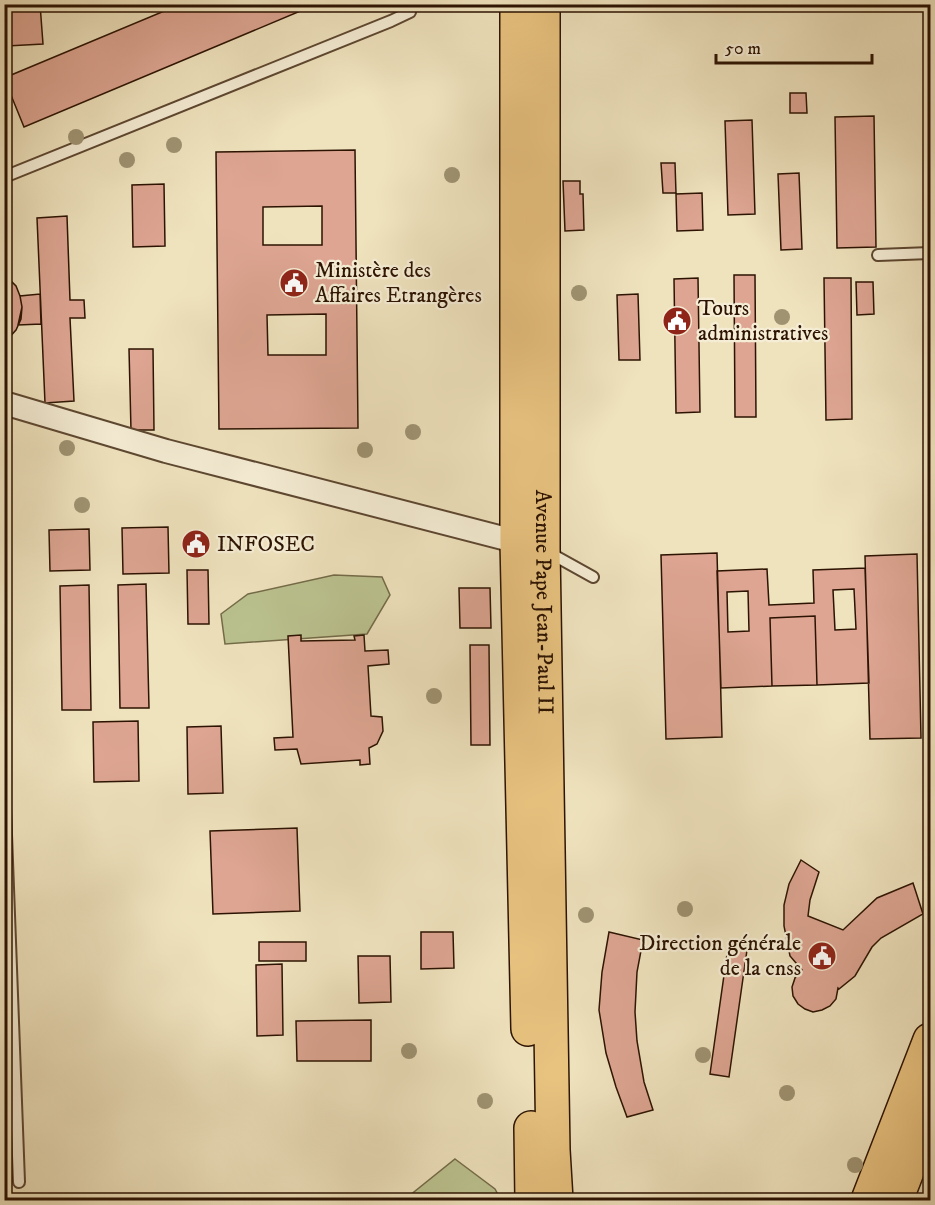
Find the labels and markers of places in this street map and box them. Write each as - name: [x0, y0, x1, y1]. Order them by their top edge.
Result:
- place label: Ministère des Affaires Etrangères: [315, 257, 482, 309]
- public building icon: Ministère des Affaires Etrangères: [278, 267, 310, 299]
- place label: Tours administratives: [698, 295, 828, 347]
- public building icon: Tours administratives: [661, 305, 693, 337]
- public building icon: INFOSEC: [180, 528, 212, 560]
- place label: INFOSEC: [217, 531, 315, 558]
- place label: Direction générale de la cnss: [639, 930, 801, 982]
- public building icon: Direction générale de la cnss: [806, 940, 838, 972]

